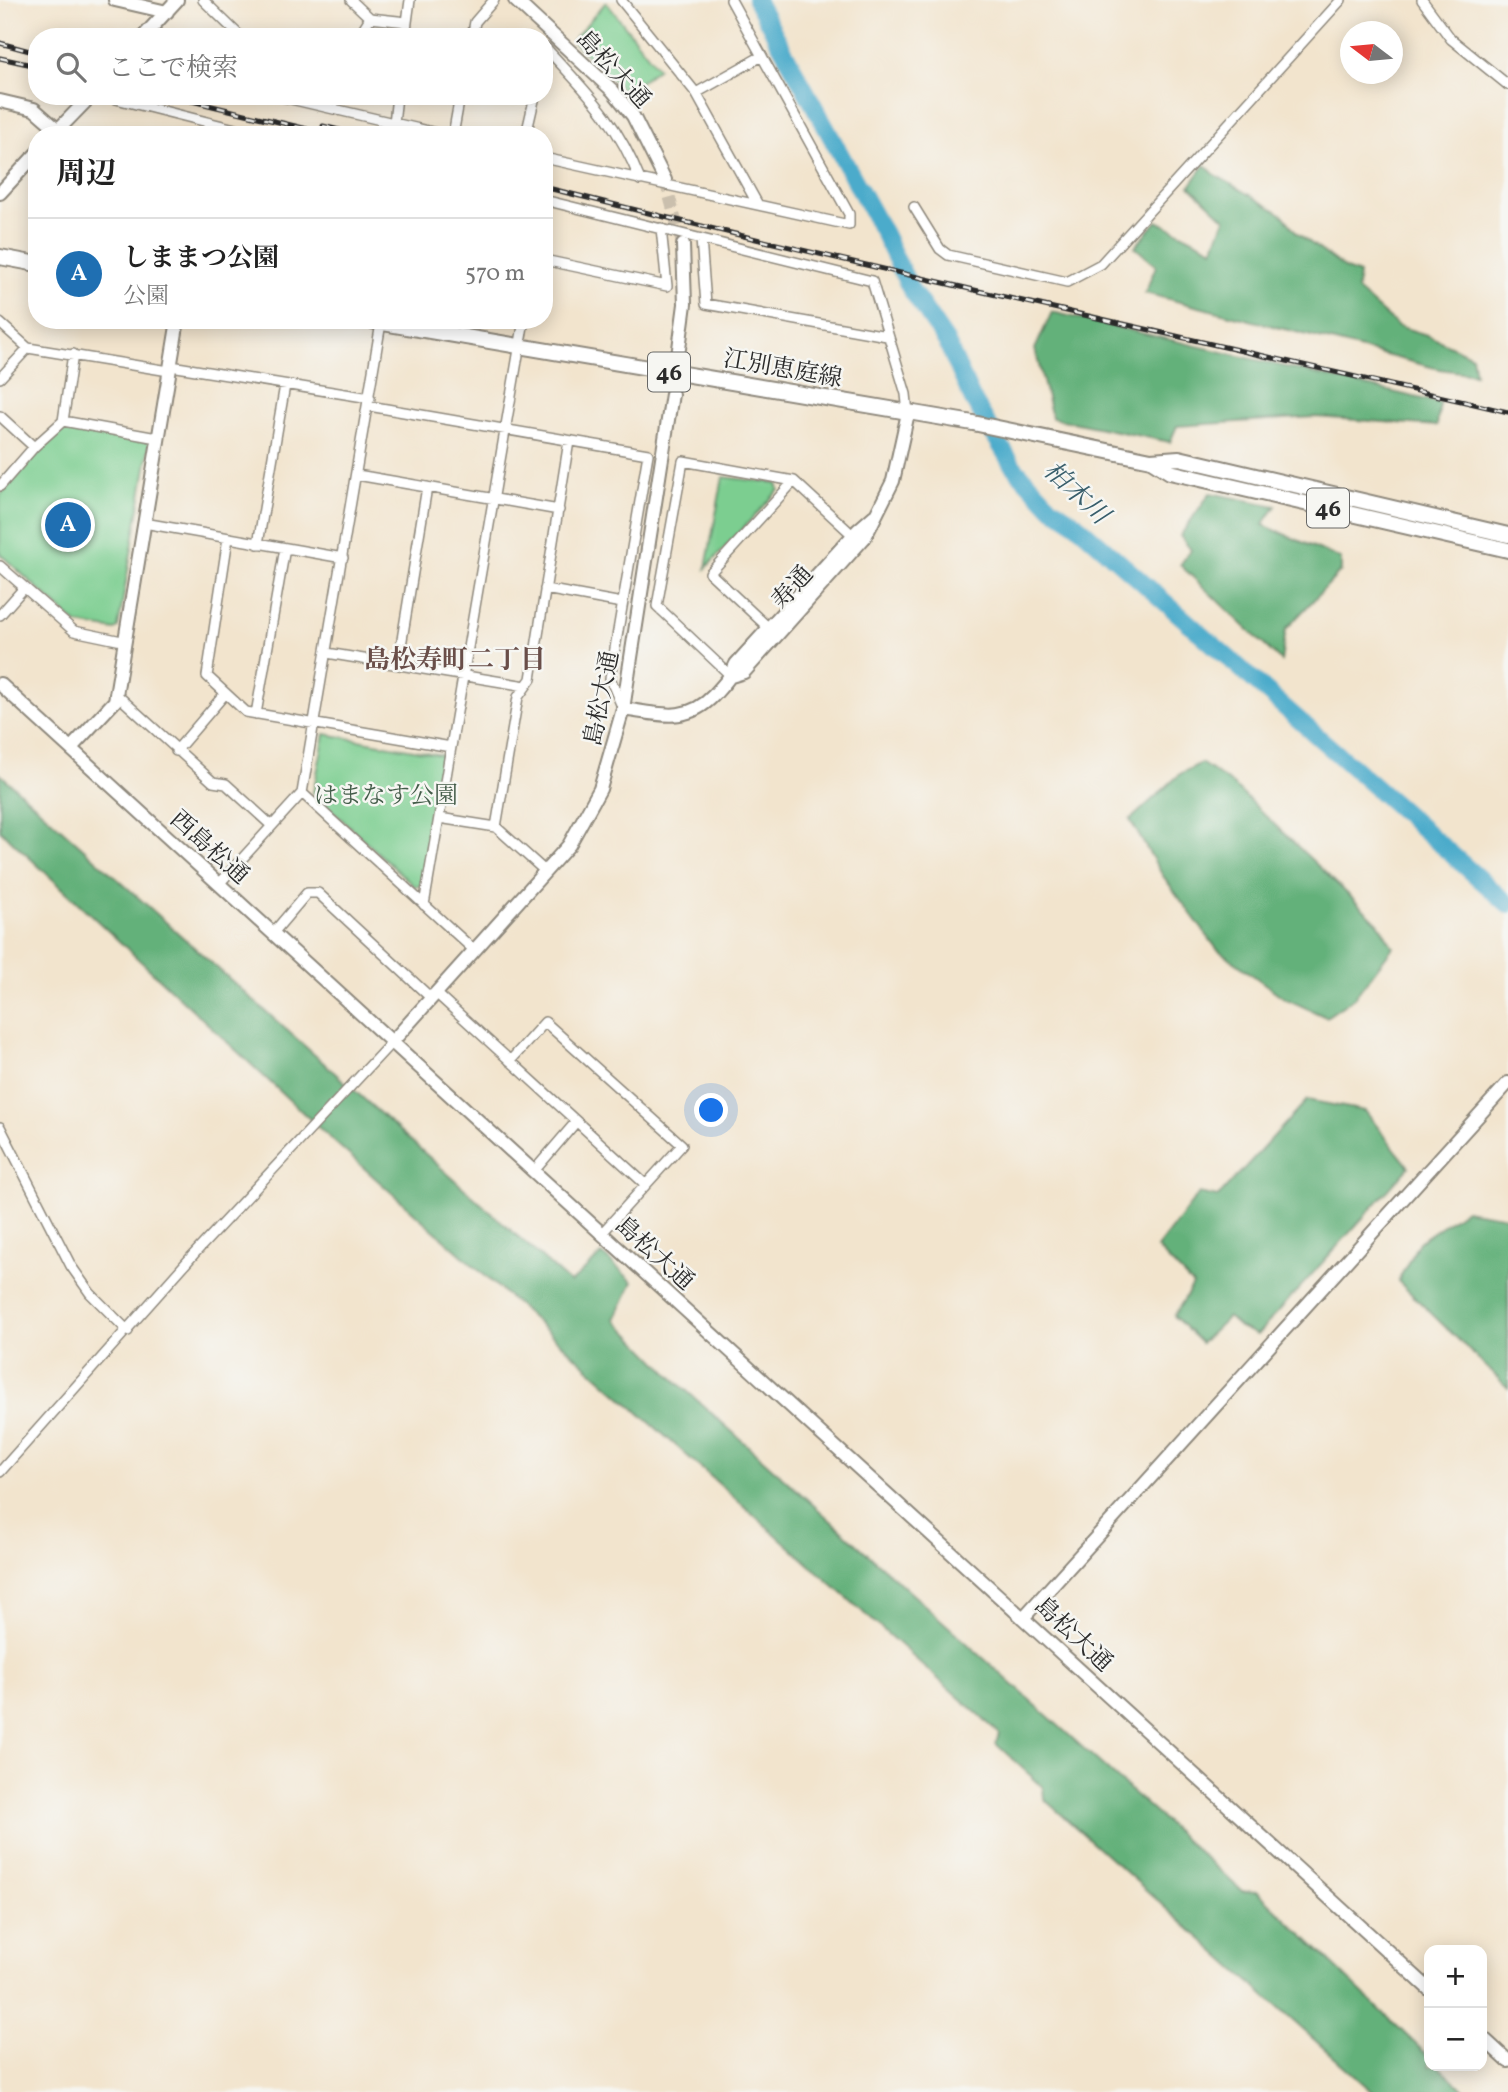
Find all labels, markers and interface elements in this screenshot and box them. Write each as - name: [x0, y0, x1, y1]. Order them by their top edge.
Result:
- north arrow: [1340, 21, 1403, 84]
- street label: 島松大通: [567, 24, 658, 117]
- search box: [28, 28, 553, 105]
- icon: search: [52, 48, 90, 86]
- text: ここで検索: [108, 51, 238, 87]
- text: 周辺: [56, 154, 116, 196]
- text: しままつ公園: [123, 241, 279, 277]
- text: A: [71, 258, 87, 290]
- text: 570 m: [465, 258, 525, 290]
- text: 公園: [123, 281, 169, 313]
- street label: 江別恵庭線: [721, 343, 845, 397]
- road number: 46: [648, 352, 690, 392]
- water label: 柏木川: [1035, 454, 1119, 535]
- road number: 46: [1307, 488, 1349, 528]
- pin: A: [45, 499, 91, 551]
- street label: 寿通: [765, 559, 822, 618]
- district label: 島松寿町二丁目: [364, 643, 546, 679]
- street label: 島松大通: [577, 648, 629, 749]
- park label: はまなす公園: [314, 780, 458, 814]
- street label: 西島松通: [162, 804, 256, 893]
- your location: [694, 1093, 728, 1127]
- street label: 島松大通: [607, 1210, 701, 1299]
- street label: 島松大通: [1026, 1590, 1119, 1681]
- map controls: [1424, 1945, 1487, 2071]
- button: +: [1424, 1945, 1487, 2008]
- button: −: [1424, 2008, 1487, 2071]

